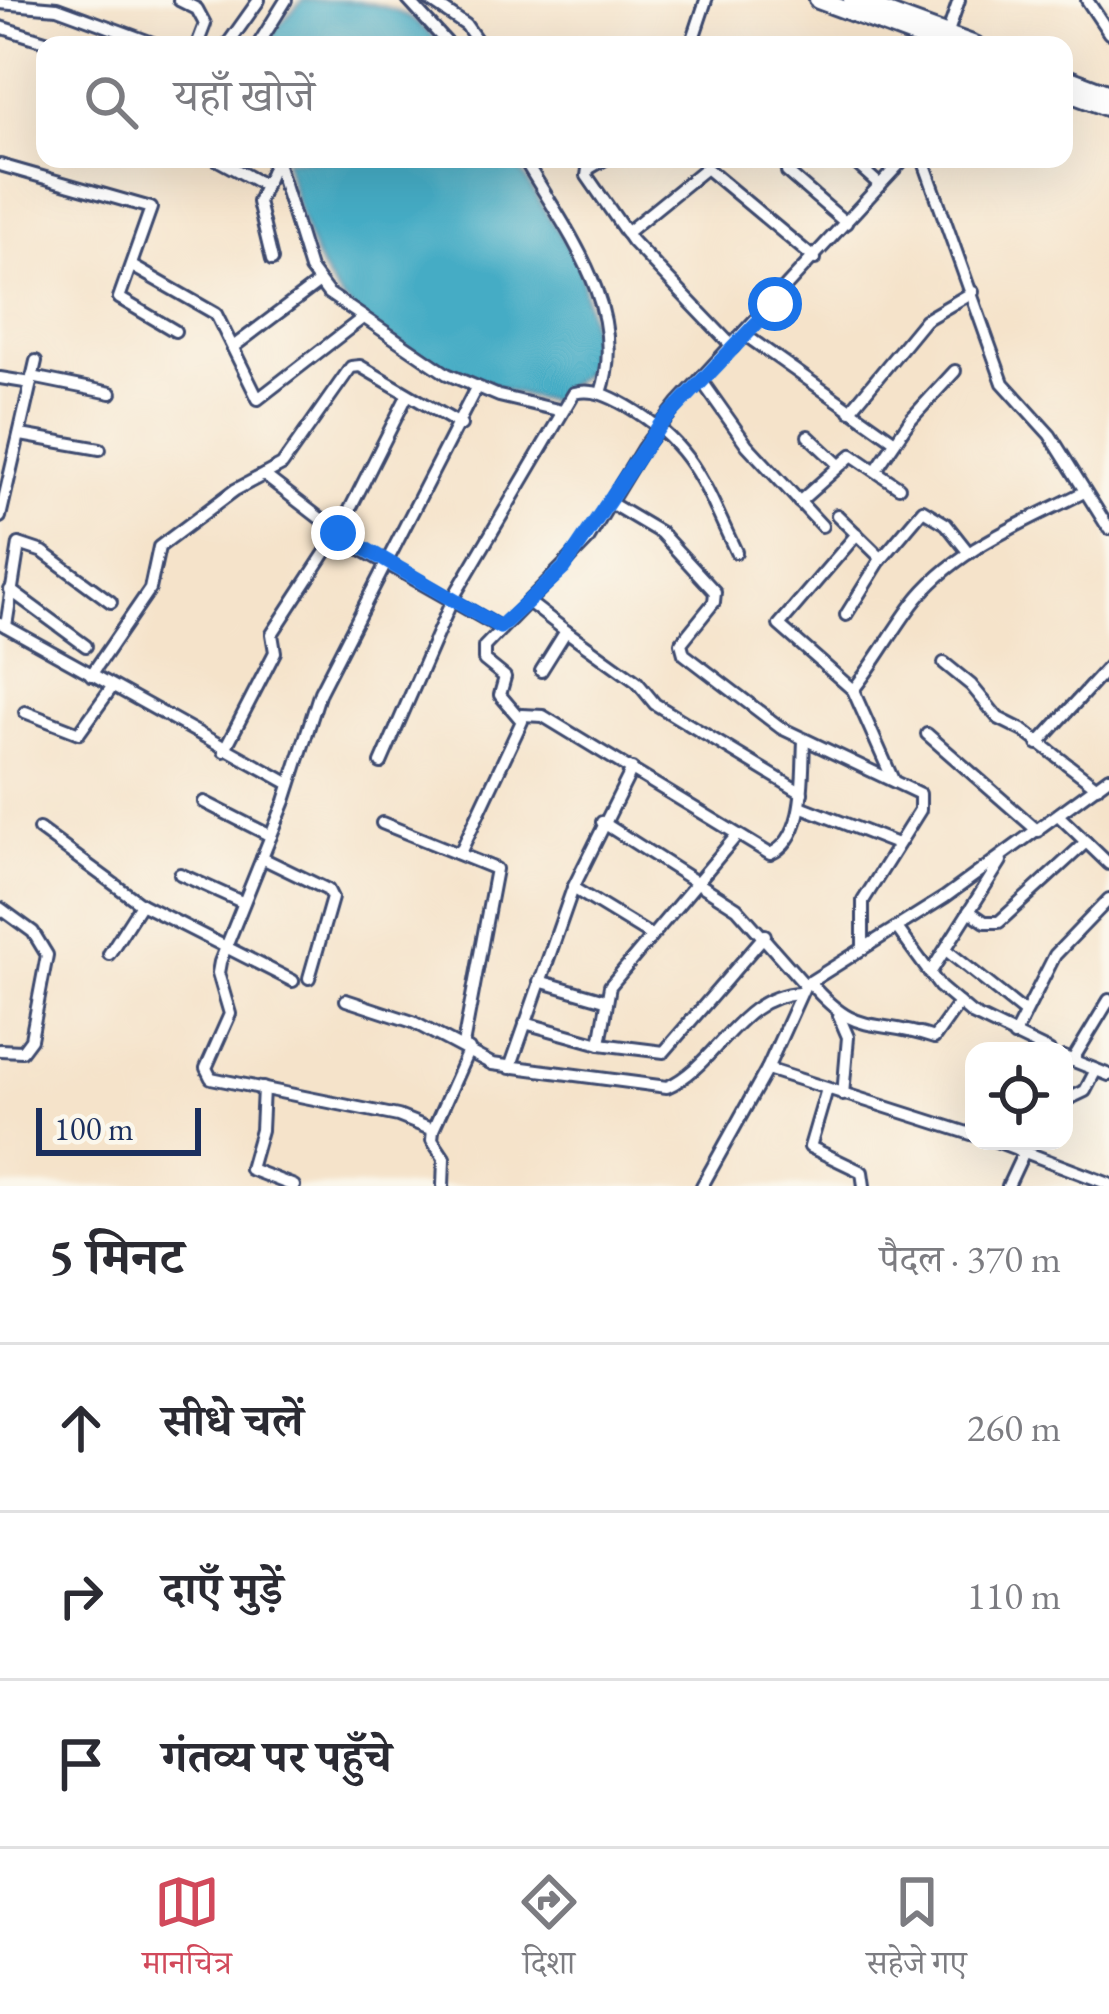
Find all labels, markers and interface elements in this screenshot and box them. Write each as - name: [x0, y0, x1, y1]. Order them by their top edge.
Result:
- search box: [36, 36, 1073, 168]
- text: यहाँ खोजें: [174, 66, 315, 124]
- icon: search: [78, 69, 144, 135]
- route start: [748, 277, 802, 331]
- route end: [311, 506, 365, 560]
- map controls: [965, 1042, 1073, 1150]
- button: locate: [965, 1042, 1073, 1150]
- scale bar: [36, 1102, 201, 1155]
- text: 100 m: [54, 1107, 134, 1150]
- text: 5 मिनट: [48, 1223, 184, 1289]
- text: पैदल · 370 m: [880, 1233, 1061, 1284]
- text: सीधे चलें: [162, 1391, 303, 1449]
- icon: ahead: [48, 1395, 114, 1461]
- text: 260 m: [967, 1402, 1061, 1453]
- text: दाएँ मुड़ें: [162, 1559, 283, 1617]
- icon: right: [48, 1563, 114, 1629]
- text: 110 m: [967, 1570, 1061, 1621]
- text: गंतव्य पर पहुँचे: [162, 1727, 391, 1785]
- icon: arrive: [48, 1731, 114, 1797]
- tab: मानचित्र: [142, 1869, 232, 1995]
- tab: दिशा: [516, 1869, 582, 1995]
- tab: सहेजे गए: [866, 1869, 967, 1995]

